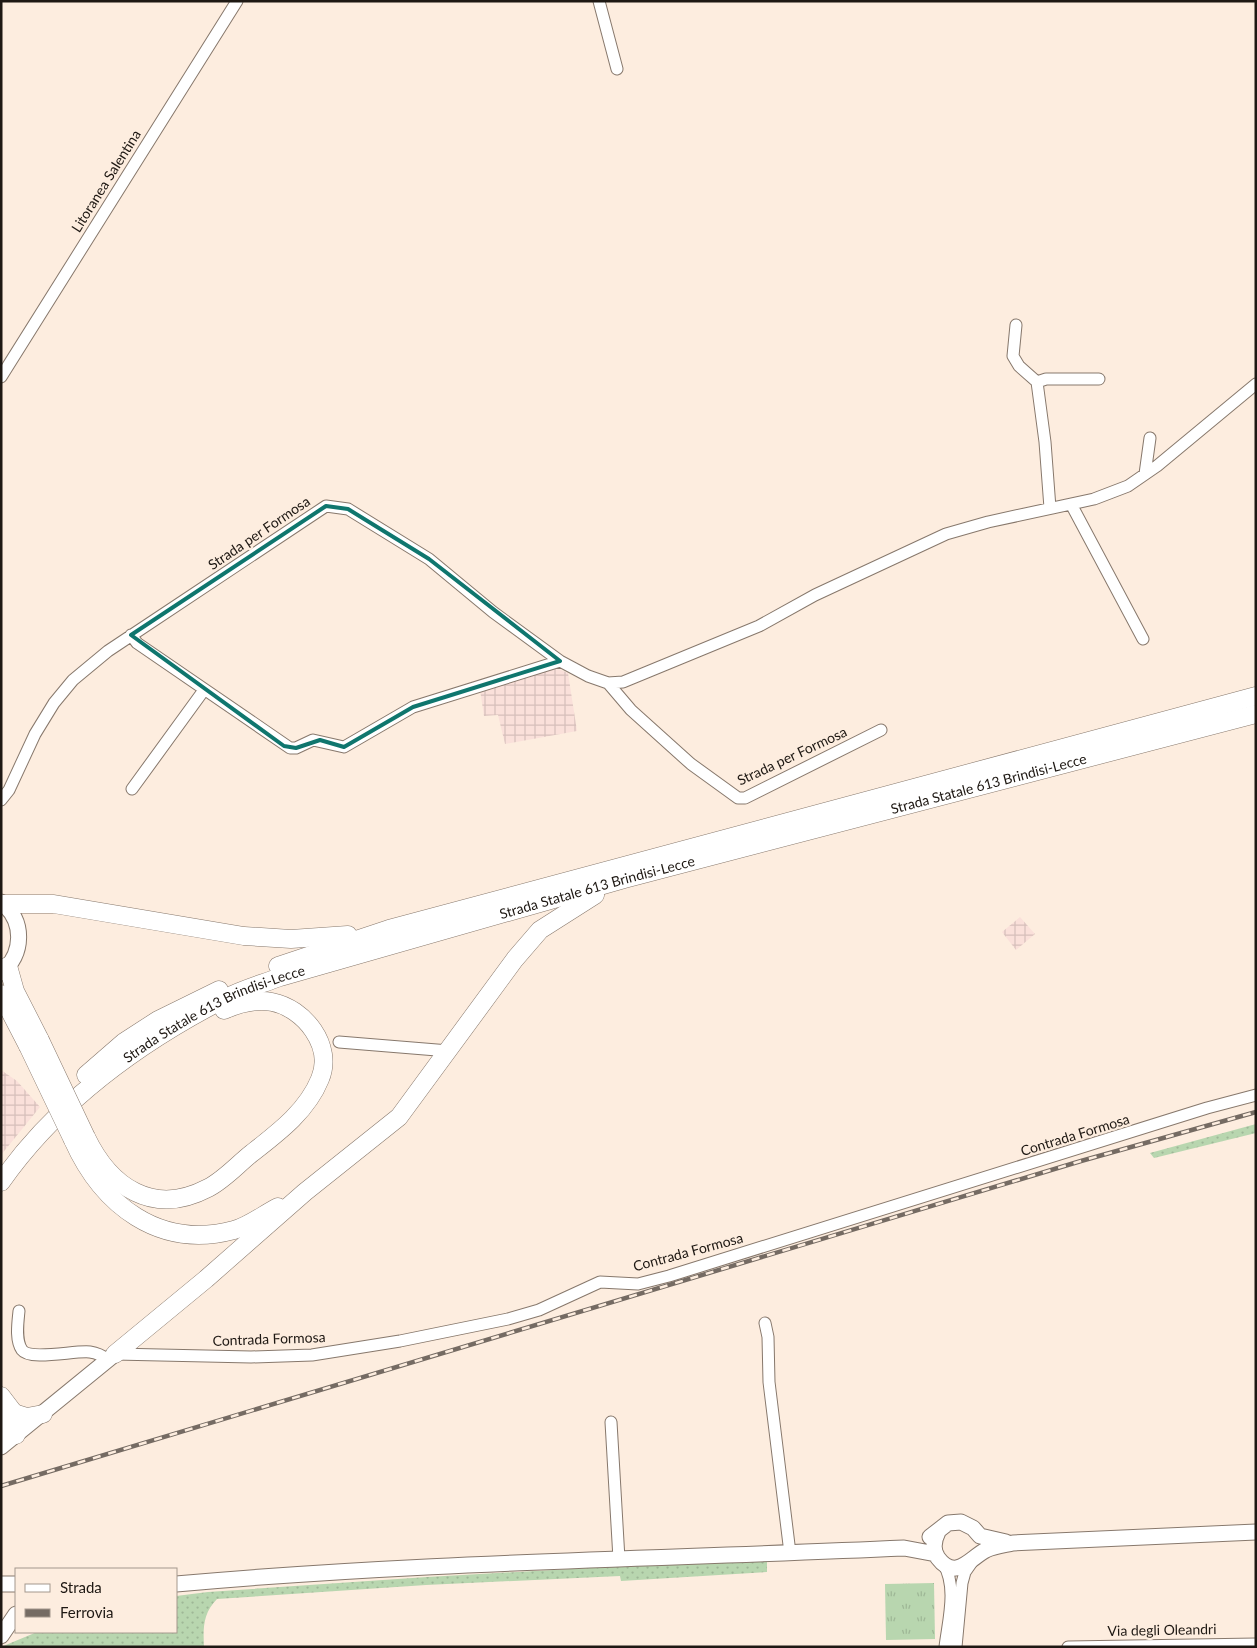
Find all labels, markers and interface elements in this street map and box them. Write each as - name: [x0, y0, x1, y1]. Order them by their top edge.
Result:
- street label: Litoranea Salentina: [67, 126, 144, 235]
- street label: Strada per Formosa: [205, 492, 313, 573]
- street label: Strada per Formosa: [734, 723, 849, 788]
- street label: Strada Statale 613 Brindisi-Lecce: [889, 750, 1088, 817]
- street label: Strada Statale 613 Brindisi-Lecce: [497, 852, 696, 922]
- street label: Strada Statale 613 Brindisi-Lecce: [120, 961, 307, 1066]
- street label: Contrada Formosa: [1018, 1110, 1131, 1159]
- street label: Contrada Formosa: [631, 1229, 745, 1274]
- street label: Contrada Formosa: [212, 1328, 326, 1349]
- legend: [15, 1568, 178, 1633]
- text: Strada: [60, 1578, 102, 1596]
- text: Ferrovia: [60, 1603, 113, 1621]
- street label: Via degli Oleandri: [1107, 1620, 1217, 1639]

